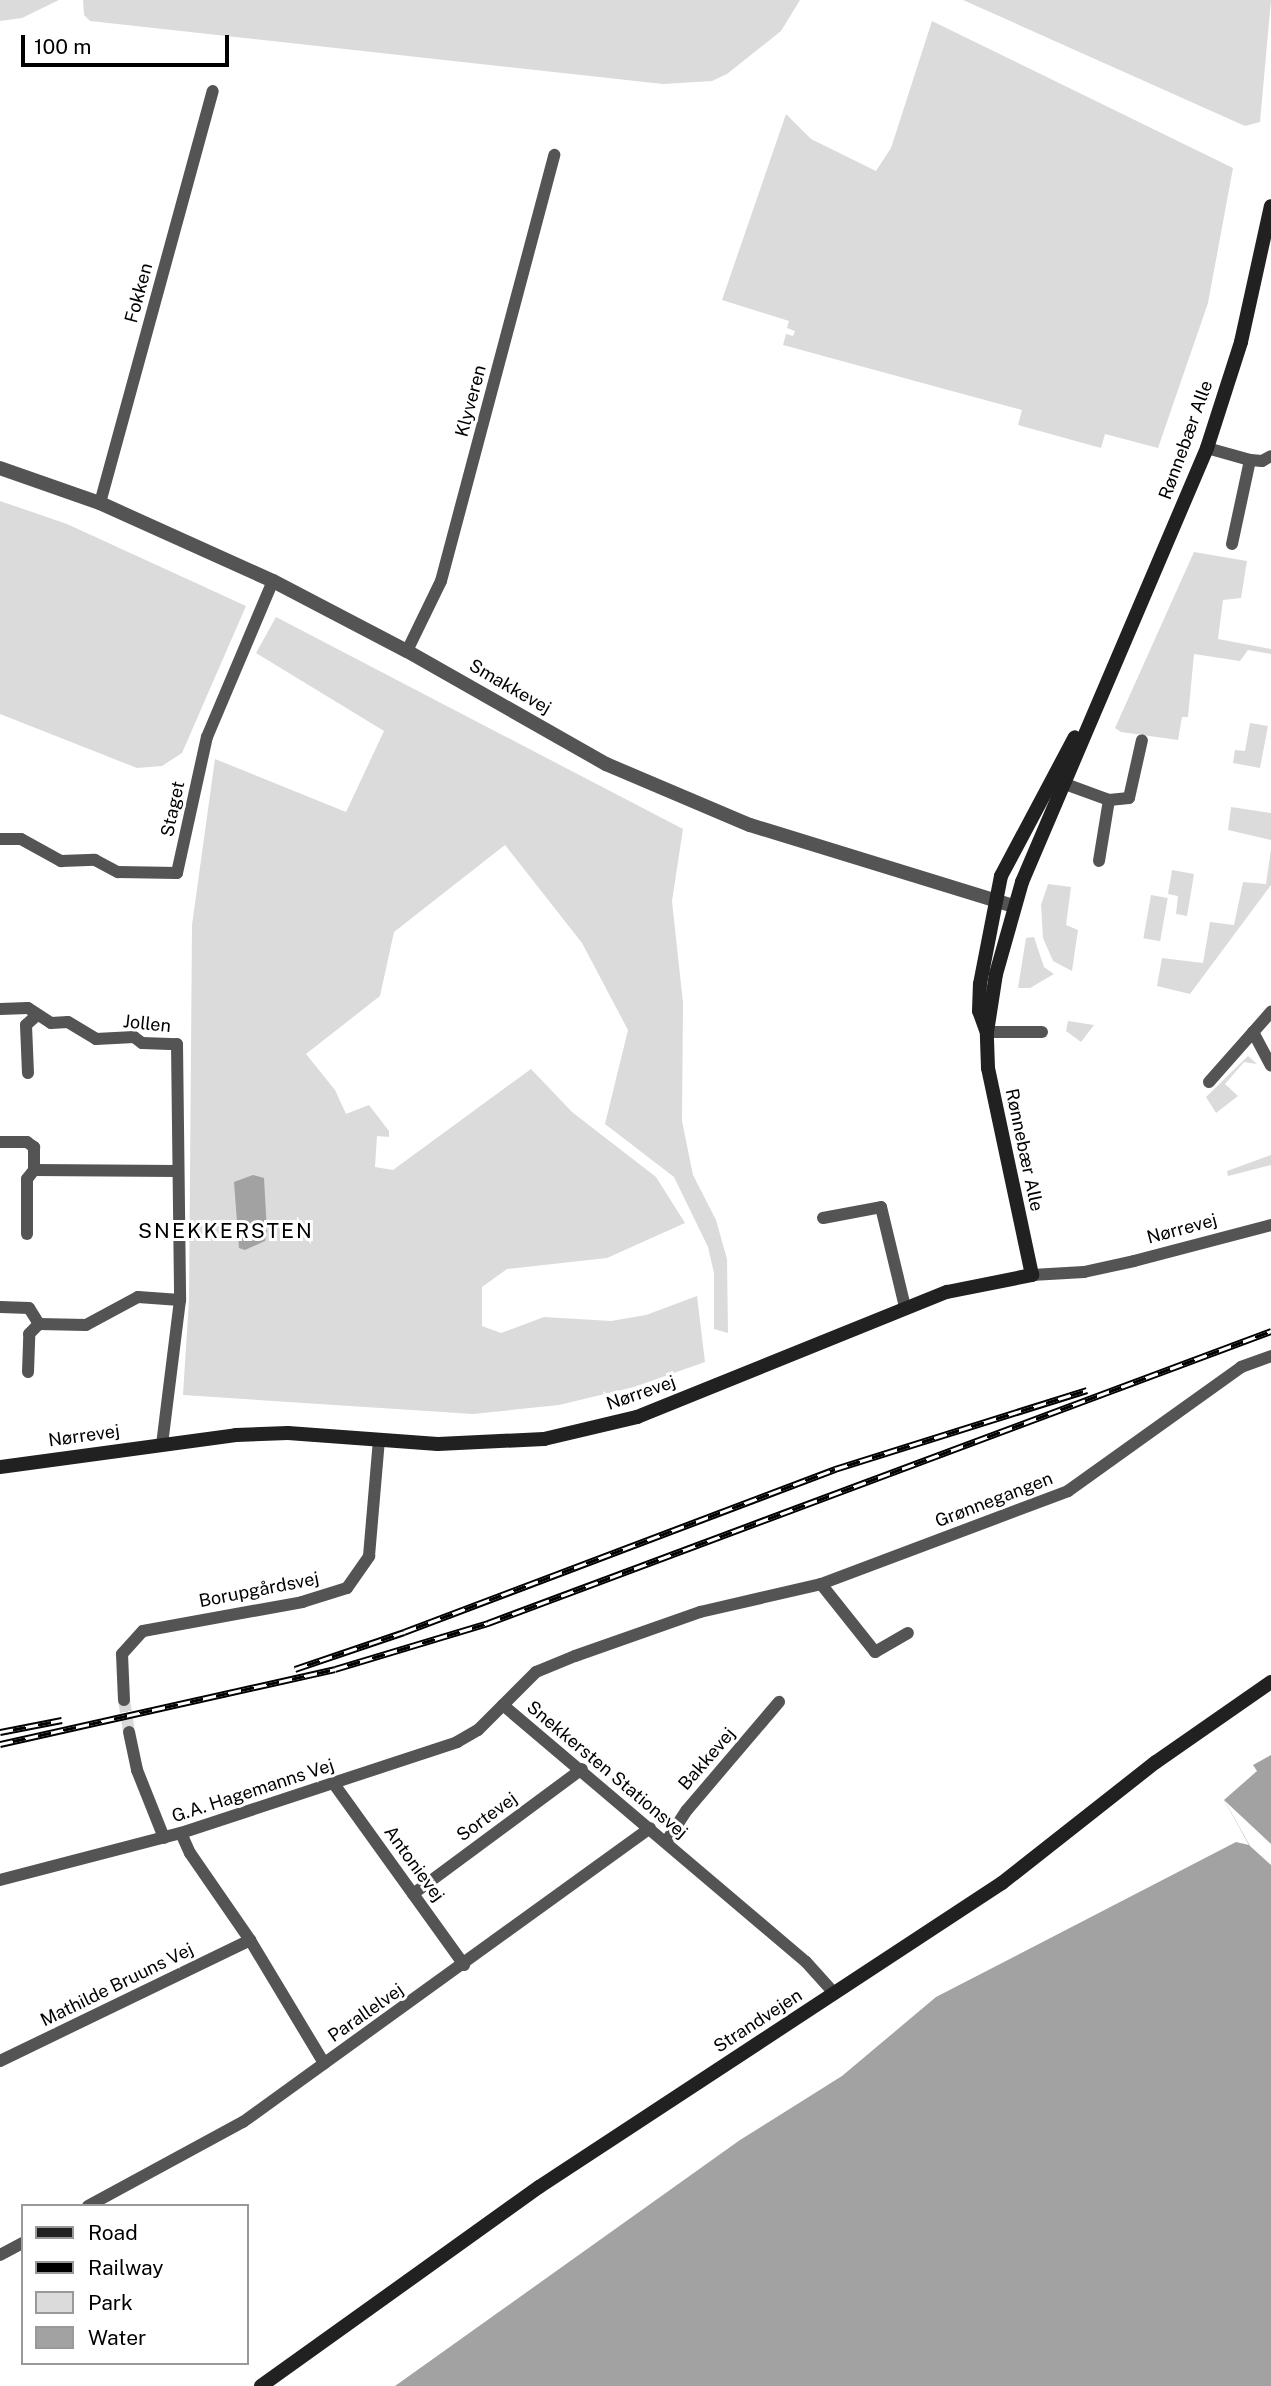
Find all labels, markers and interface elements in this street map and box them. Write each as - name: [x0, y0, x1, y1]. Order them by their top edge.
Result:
- scale bar: [24, 21, 233, 65]
- text: 100 m: [34, 34, 91, 59]
- street label: Fokken: [121, 261, 157, 325]
- street label: Klyveren: [451, 363, 491, 439]
- street label: Rønnebær Alle: [1154, 378, 1218, 502]
- street label: Smakkevej: [465, 655, 555, 719]
- street label: Staget: [157, 779, 189, 839]
- street label: Jollen: [122, 1011, 172, 1037]
- street label: Rønnebær Alle: [1000, 1087, 1048, 1213]
- street label: Nørrevej: [1145, 1209, 1219, 1249]
- district label: SNEKKERSTEN: [139, 1218, 313, 1244]
- street label: Nørrevej: [604, 1371, 678, 1415]
- street label: Nørrevej: [47, 1420, 121, 1452]
- street label: Grønnegangen: [932, 1468, 1056, 1532]
- street label: Borupgårdsvej: [197, 1568, 321, 1612]
- street label: Snekkersten Stationsvej: [522, 1696, 692, 1844]
- street label: Bakkevej: [674, 1723, 740, 1795]
- street label: G.A. Hagemanns Vej: [169, 1754, 337, 1828]
- street label: Sortevej: [452, 1788, 522, 1846]
- street label: Antonievej: [379, 1822, 449, 1906]
- street label: Mathilde Bruuns Vej: [37, 1939, 197, 2031]
- street label: Parallelvej: [324, 1979, 408, 2047]
- street label: Strandvejen: [710, 1984, 806, 2058]
- legend: [21, 2204, 248, 2365]
- text: Road: [88, 2220, 138, 2245]
- text: Railway: [88, 2255, 164, 2280]
- text: Park: [88, 2290, 133, 2315]
- text: Water: [88, 2325, 146, 2350]

